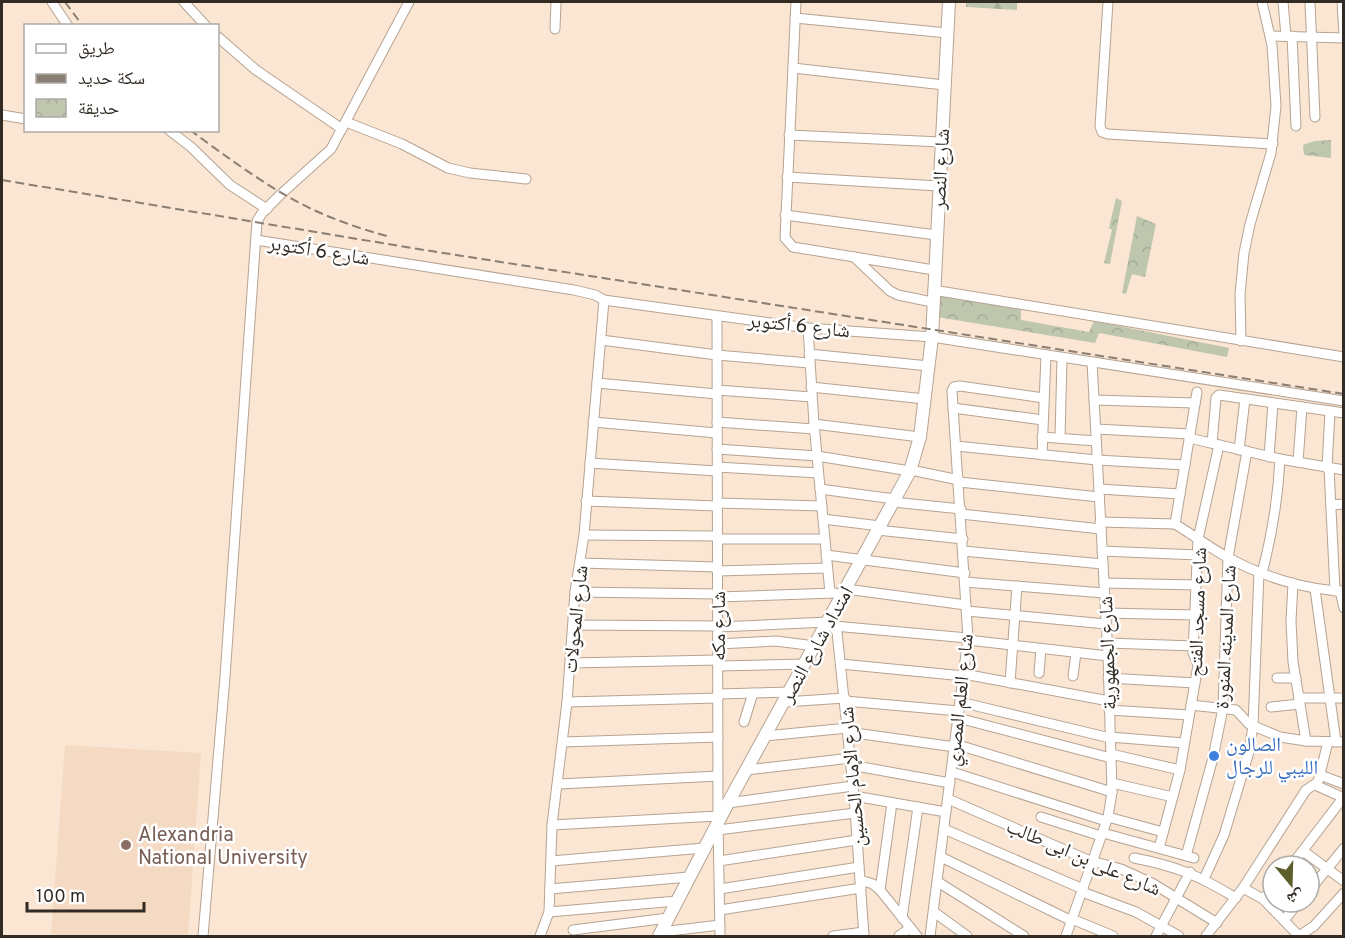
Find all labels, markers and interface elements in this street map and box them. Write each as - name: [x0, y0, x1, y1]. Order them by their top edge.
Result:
- legend: [24, 24, 219, 132]
- text: طريق: [78, 38, 115, 61]
- text: سكة حديد: [78, 68, 145, 91]
- text: حديقة: [78, 98, 119, 121]
- street label: شارع النصر: [927, 128, 957, 211]
- street label: شارع 6 أكتوبر: [265, 230, 371, 273]
- street label: شارع 6 أكتوبر: [745, 308, 851, 345]
- street label: شارع مسجد الفتح: [1184, 547, 1214, 677]
- street label: شارع المحولات: [558, 564, 596, 675]
- street label: شارع المدينه المنورة: [1210, 564, 1244, 710]
- street label: امتداد شارع النصر: [775, 582, 861, 709]
- street label: شارع مكه: [707, 591, 733, 661]
- street label: شارع الجمهورية: [1094, 596, 1124, 710]
- street label: شارع العلم المصري: [941, 633, 982, 768]
- street label: شارع الإمام الحسين: [835, 705, 873, 848]
- place label: الصالون الليبي للرجال: [1226, 733, 1318, 783]
- marker: الصالون الليبي للرجال: [1207, 749, 1221, 763]
- street label: شارع على بن ابى طالب: [1002, 815, 1165, 903]
- place label: Alexandria National University: [138, 823, 308, 872]
- marker: Alexandria National University: [119, 838, 133, 852]
- north arrow: [1261, 854, 1321, 914]
- scale bar: [27, 875, 144, 913]
- text: ش: [1284, 884, 1307, 909]
- text: 100 m: [36, 886, 85, 909]

